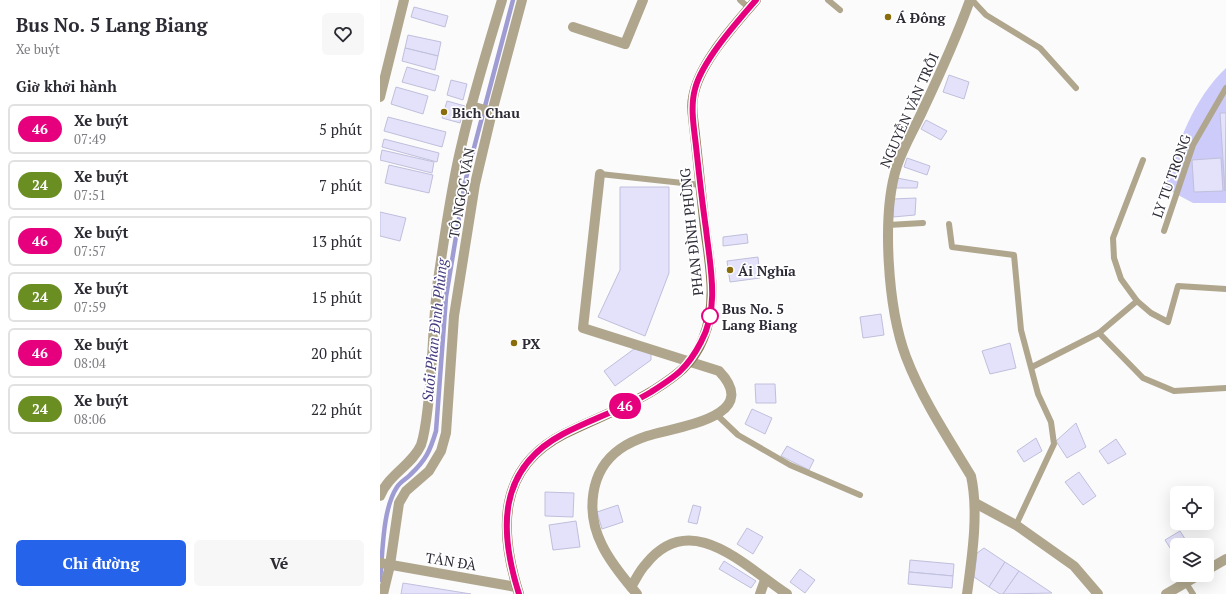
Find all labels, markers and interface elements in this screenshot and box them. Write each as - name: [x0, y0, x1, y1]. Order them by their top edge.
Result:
- place label: Á Đông: [896, 8, 947, 27]
- text: Bus No. 5 Lang Biang: [16, 12, 207, 37]
- marker: Á Đông: [883, 12, 893, 22]
- button: heart: [322, 13, 364, 55]
- text: Xe buýt: [16, 40, 60, 58]
- street label: NGUYỄN VĂN TRỖI: [875, 49, 943, 171]
- text: Giờ khởi hành: [16, 76, 117, 96]
- place label: Bich Chau: [452, 103, 520, 122]
- marker: Bich Chau: [439, 107, 449, 117]
- text: Xe buýt: [74, 110, 129, 130]
- text: 46: [32, 119, 48, 138]
- text: 5 phút: [319, 119, 362, 139]
- text: 07:49: [74, 130, 106, 148]
- street label: LY TU TRONG: [1147, 131, 1195, 220]
- street label: TÔ NGỌC VÂN: [444, 146, 478, 240]
- text: Xe buýt: [74, 166, 129, 186]
- street label: PHAN ĐÌNH PHÙNG: [675, 167, 707, 297]
- text: 24: [32, 175, 48, 194]
- text: 7 phút: [319, 175, 362, 195]
- text: 07:51: [74, 186, 106, 204]
- text: Xe buýt: [74, 222, 129, 242]
- text: 46: [32, 231, 48, 250]
- text: 13 phút: [311, 231, 362, 251]
- text: 07:57: [74, 242, 106, 260]
- water label: Suối Phan Đình Phùng: [417, 256, 452, 403]
- place label: Ái Nghĩa: [738, 261, 796, 280]
- marker: Ái Nghĩa: [725, 265, 735, 275]
- text: Xe buýt: [74, 278, 129, 298]
- text: 24: [32, 287, 48, 306]
- text: 15 phút: [311, 287, 362, 307]
- text: 07:59: [74, 298, 106, 316]
- place label: Bus No. 5 Lang Biang: [722, 299, 798, 334]
- marker: Bus No. 5 Lang Biang: [701, 307, 719, 325]
- text: Xe buýt: [74, 334, 129, 354]
- place label: PX: [522, 334, 541, 353]
- marker: PX: [509, 338, 519, 348]
- text: 46: [32, 343, 48, 362]
- text: 20 phút: [311, 343, 362, 363]
- text: 08:04: [74, 354, 106, 372]
- text: Xe buýt: [74, 390, 129, 410]
- line badge: 46: [607, 393, 643, 419]
- text: 46: [617, 396, 633, 415]
- text: 24: [32, 399, 48, 418]
- text: 22 phút: [311, 399, 362, 419]
- text: 08:06: [74, 410, 106, 428]
- map controls: [1170, 486, 1214, 582]
- button: locate: [1170, 486, 1214, 530]
- button: layers: [1170, 538, 1214, 582]
- button: Chỉ đường: [16, 540, 186, 586]
- button: Vé: [194, 540, 364, 586]
- street label: TẢN ĐÀ: [424, 548, 478, 574]

